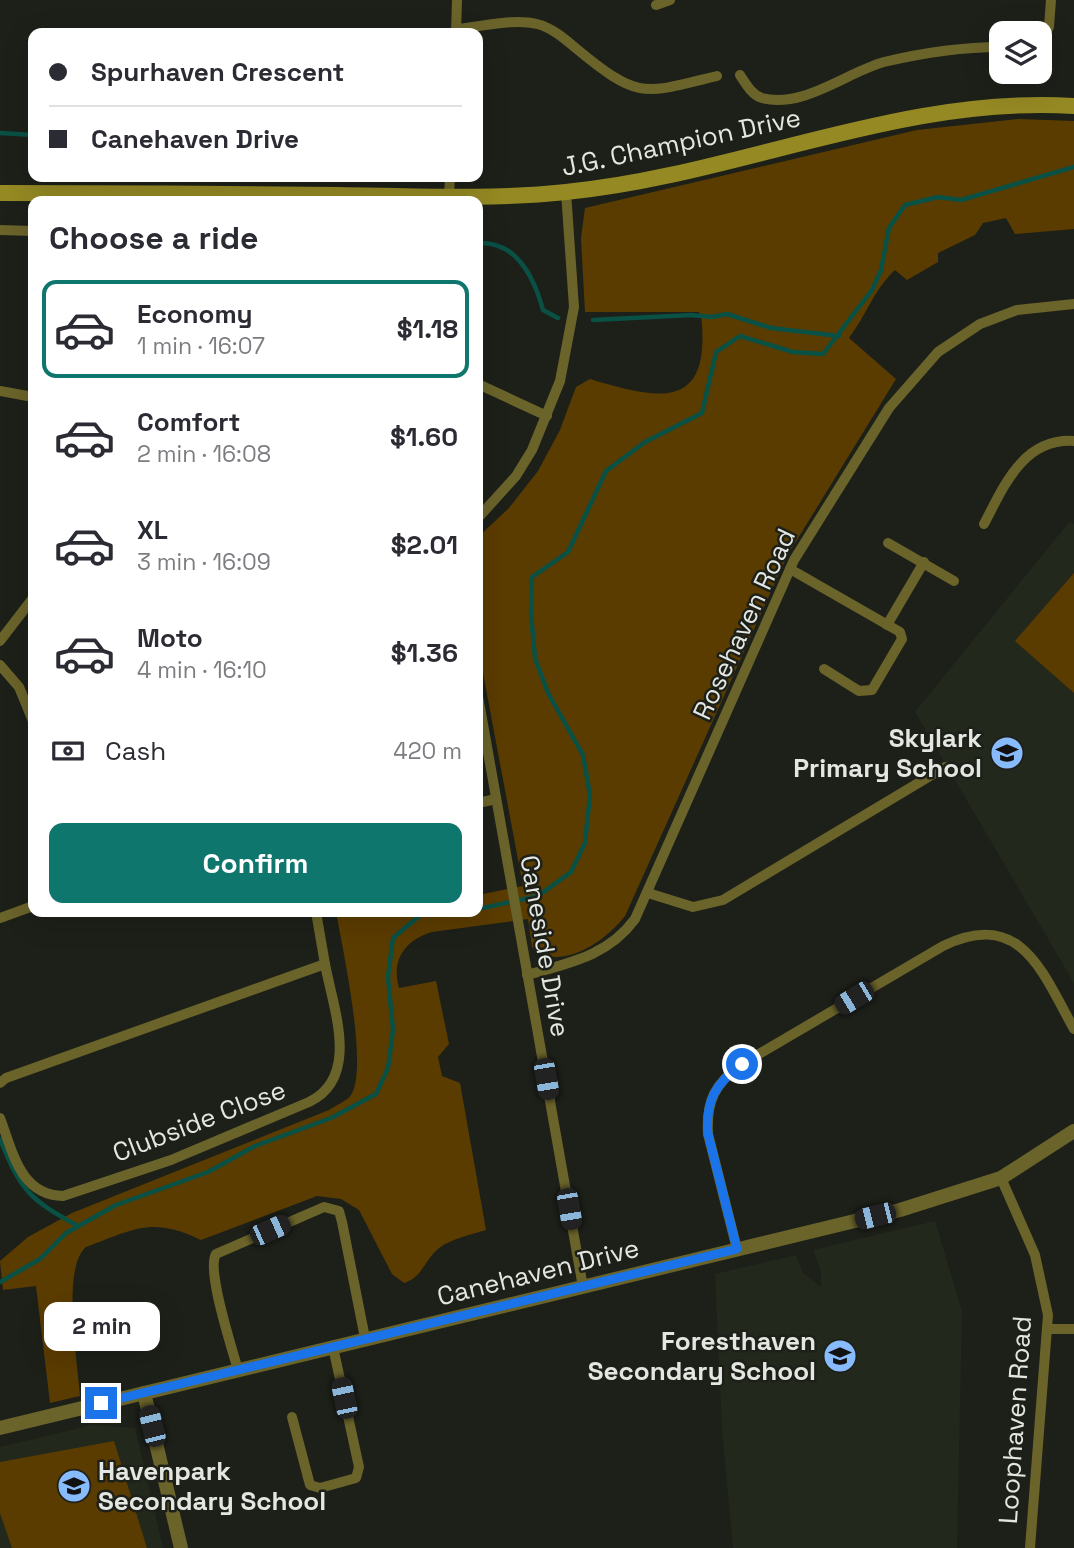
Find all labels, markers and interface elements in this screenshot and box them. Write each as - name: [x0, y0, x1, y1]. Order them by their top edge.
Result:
- map controls: [989, 21, 1052, 84]
- button: layers: [989, 21, 1052, 84]
- text: Spurhaven Crescent: [91, 55, 344, 89]
- street label: J.G. Champion Drive: [558, 100, 804, 184]
- text: Canehaven Drive: [91, 122, 299, 156]
- text: Choose a ride: [49, 218, 259, 258]
- text: Economy: [137, 297, 253, 331]
- icon: car: [53, 298, 116, 361]
- text: $1.18: [397, 312, 458, 346]
- text: 1 min · 16:07: [137, 331, 265, 361]
- text: Comfort: [137, 405, 240, 439]
- icon: car: [53, 406, 116, 469]
- text: $1.60: [390, 420, 458, 454]
- text: 2 min · 16:08: [137, 439, 271, 469]
- text: XL: [137, 513, 168, 547]
- icon: car: [53, 514, 116, 577]
- street label: Rosehaven Road: [685, 523, 803, 725]
- text: $2.01: [391, 528, 458, 562]
- text: 3 min · 16:09: [137, 547, 271, 577]
- text: Moto: [137, 621, 203, 655]
- icon: car: [53, 622, 116, 685]
- text: $1.36: [391, 636, 458, 670]
- text: 4 min · 16:10: [137, 655, 267, 685]
- place label: Skylark Primary School: [793, 721, 982, 785]
- icon: cash: [49, 732, 87, 770]
- text: Cash: [105, 734, 166, 768]
- school or university icon: Skylark Primary School: [988, 734, 1026, 772]
- text: 420 m: [393, 736, 462, 766]
- button: Confirm: [49, 823, 462, 903]
- street label: Caneside Drive: [512, 852, 578, 1040]
- car: [831, 978, 878, 1018]
- route start: [726, 1048, 758, 1080]
- car: [533, 1056, 560, 1102]
- street label: Clubside Close: [108, 1072, 290, 1170]
- car: [556, 1186, 583, 1232]
- car: [853, 1201, 898, 1231]
- car: [247, 1212, 294, 1248]
- street label: Canehaven Drive: [433, 1230, 643, 1314]
- callout: 2 min: [43, 1302, 159, 1350]
- text: 2 min: [72, 1311, 132, 1341]
- street label: Loophaven Road: [991, 1315, 1039, 1525]
- place label: Foresthaven Secondary School: [588, 1324, 816, 1388]
- school or university icon: Foresthaven Secondary School: [821, 1337, 859, 1375]
- car: [330, 1375, 359, 1421]
- route end: [85, 1387, 117, 1419]
- car: [137, 1403, 168, 1449]
- place label: Havenpark Secondary School: [98, 1454, 326, 1518]
- school or university icon: Havenpark Secondary School: [55, 1467, 93, 1505]

